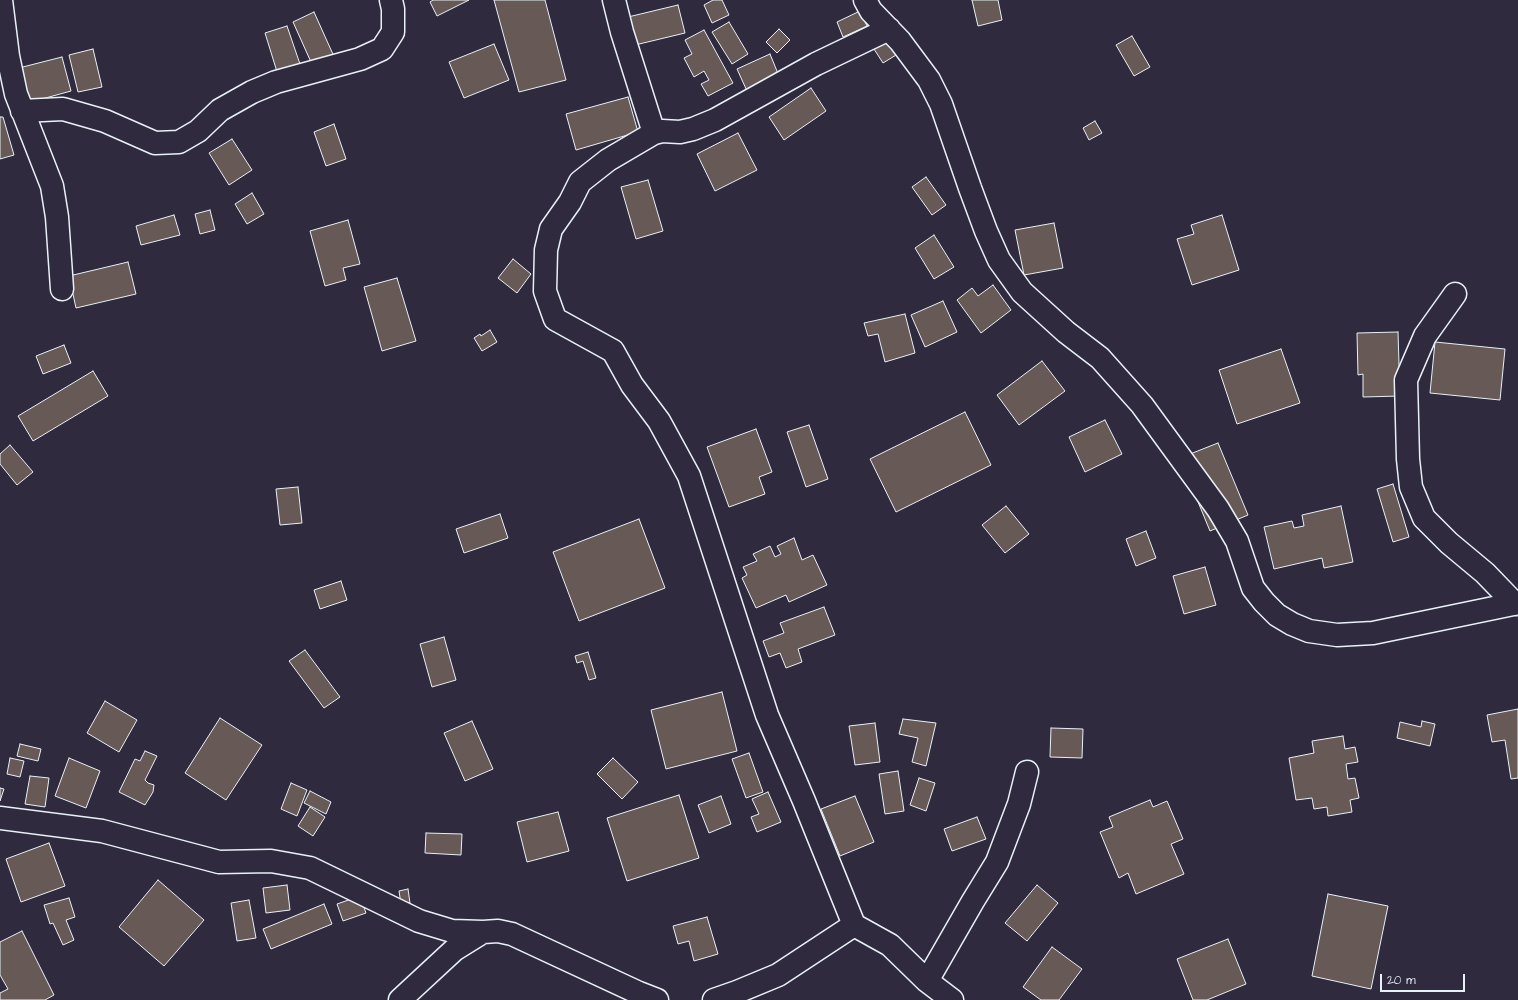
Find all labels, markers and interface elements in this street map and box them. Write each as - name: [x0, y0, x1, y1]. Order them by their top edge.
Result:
- scale bar: [1382, 966, 1467, 992]
- text: 20 m: [1387, 972, 1416, 989]

